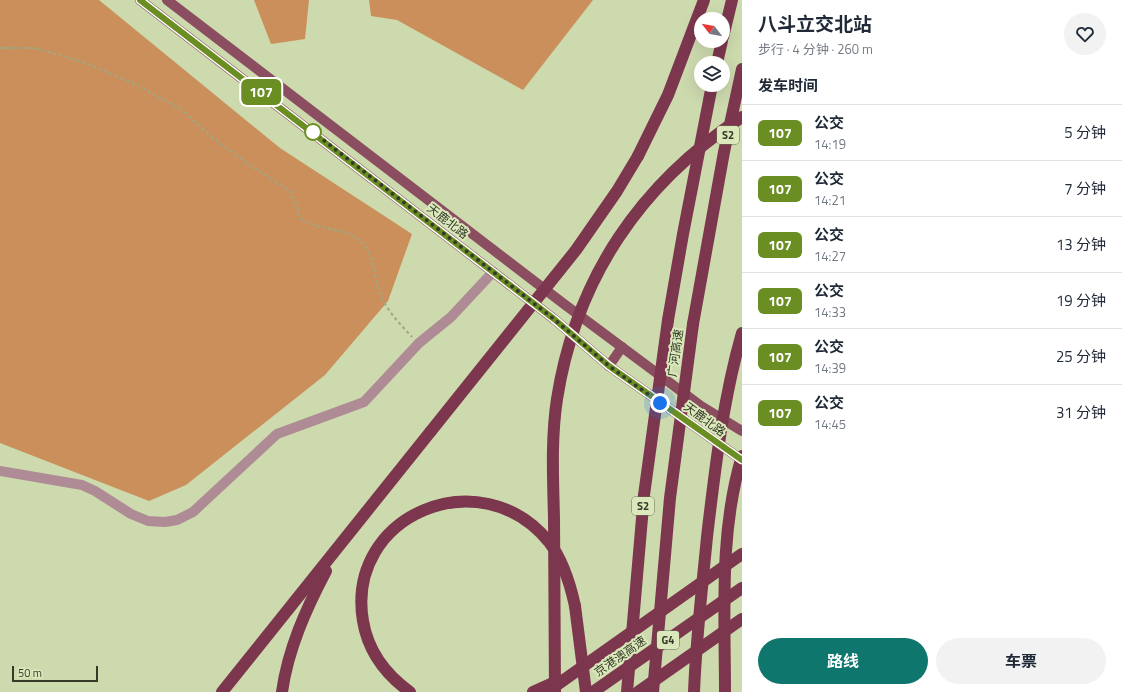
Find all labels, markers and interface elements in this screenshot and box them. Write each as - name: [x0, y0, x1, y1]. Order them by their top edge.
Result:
- text: 八斗立交北站: [758, 9, 872, 38]
- north arrow: [694, 12, 730, 48]
- map controls: [694, 12, 730, 92]
- button: heart: [1064, 13, 1106, 55]
- text: 步行 · 4 分钟 · 260 m: [758, 39, 873, 59]
- button: layers: [694, 56, 730, 92]
- text: 发车时间: [758, 74, 818, 97]
- line badge: 107: [238, 79, 284, 105]
- text: 107: [249, 81, 273, 102]
- text: 公交: [814, 111, 844, 134]
- text: 5 分钟: [1064, 121, 1106, 144]
- text: 107: [768, 122, 792, 143]
- unlabelled marker: [304, 123, 322, 141]
- road number: S2: [717, 126, 739, 144]
- text: 14:19: [814, 134, 846, 154]
- text: 公交: [814, 167, 844, 190]
- text: 7 分钟: [1064, 177, 1106, 200]
- text: 107: [768, 178, 792, 199]
- text: 14:21: [814, 190, 846, 210]
- street label: 天鹿北路: [423, 199, 473, 243]
- text: 公交: [814, 223, 844, 246]
- text: 13 分钟: [1056, 233, 1106, 256]
- text: 107: [768, 234, 792, 255]
- text: 14:27: [814, 246, 846, 266]
- text: 公交: [814, 279, 844, 302]
- text: 19 分钟: [1056, 289, 1106, 312]
- text: 107: [768, 290, 792, 311]
- text: 14:33: [814, 302, 846, 322]
- street label: 广河高速: [662, 328, 688, 378]
- text: 公交: [814, 335, 844, 358]
- text: 25 分钟: [1056, 345, 1106, 368]
- text: 107: [768, 346, 792, 367]
- text: 14:39: [814, 358, 846, 378]
- text: 公交: [814, 391, 844, 414]
- your location: [650, 393, 670, 413]
- street label: 天鹿北路: [680, 397, 730, 441]
- text: 31 分钟: [1056, 401, 1106, 424]
- text: 107: [768, 402, 792, 423]
- text: 14:45: [814, 414, 846, 434]
- road number: S2: [632, 497, 654, 515]
- street label: 京港澳高速: [590, 631, 650, 681]
- road number: G4: [657, 631, 679, 649]
- button: 路线: [758, 638, 928, 684]
- button: 车票: [936, 638, 1106, 684]
- scale bar: [12, 664, 98, 683]
- text: 50 m: [18, 665, 42, 681]

